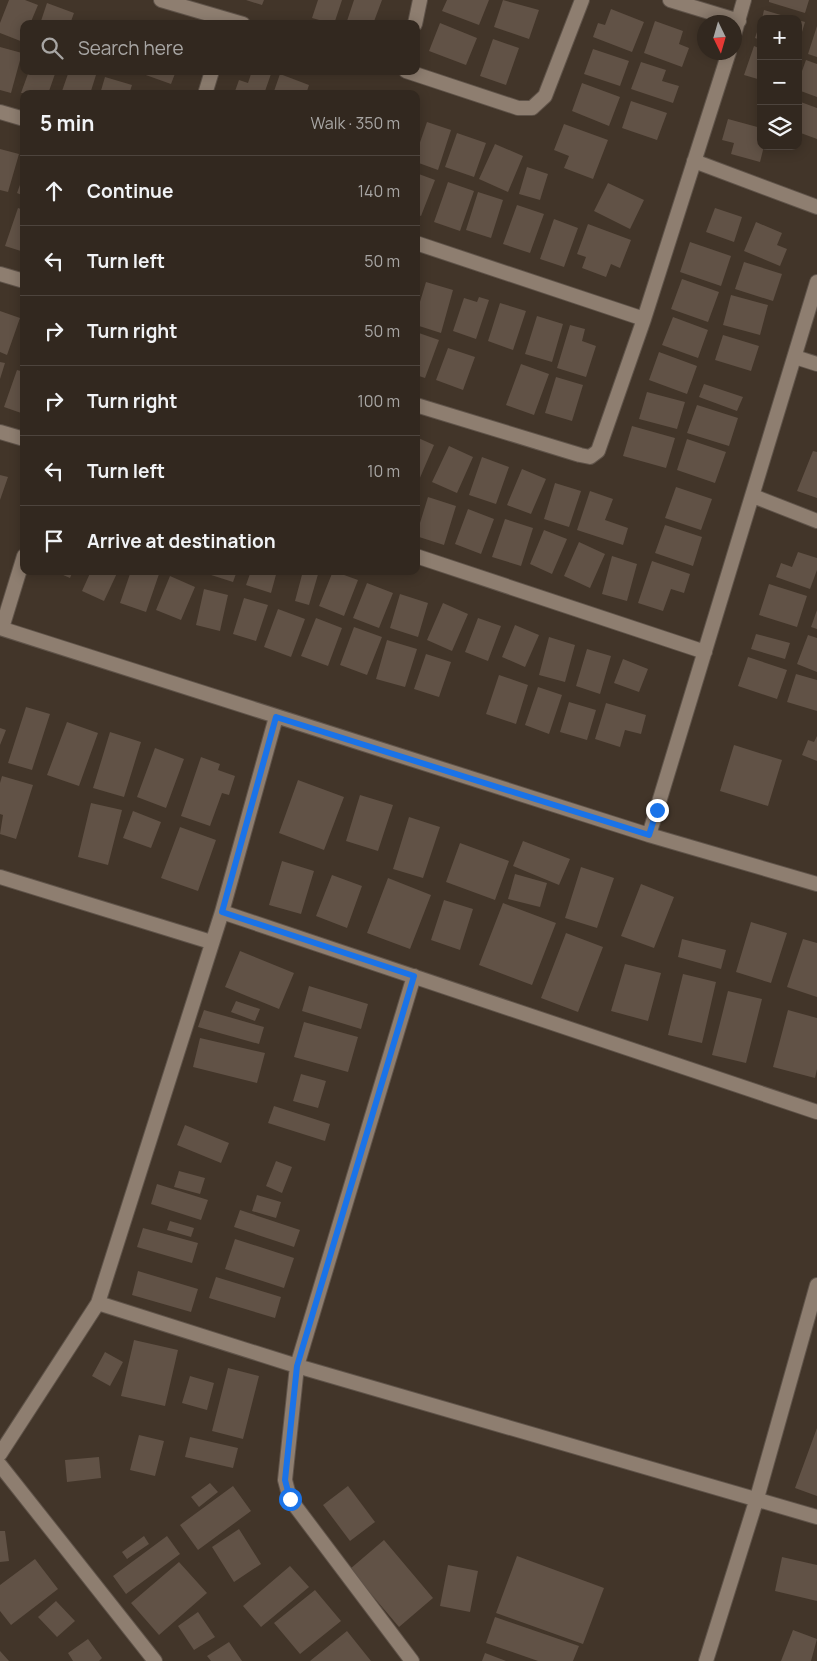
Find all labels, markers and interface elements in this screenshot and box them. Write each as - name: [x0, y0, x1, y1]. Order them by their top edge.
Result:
- north arrow: [697, 15, 742, 60]
- map controls: [757, 15, 802, 150]
- button: +: [757, 15, 802, 60]
- search box: [20, 20, 420, 75]
- icon: search: [38, 34, 66, 62]
- text: Search here: [78, 35, 184, 61]
- button: −: [757, 60, 802, 105]
- button: layers: [757, 105, 802, 150]
- text: 5 min: [40, 109, 94, 137]
- text: Walk · 350 m: [311, 112, 400, 134]
- icon: ahead: [40, 177, 68, 205]
- text: Continue: [87, 178, 173, 204]
- text: 140 m: [358, 180, 400, 202]
- icon: left: [40, 247, 68, 275]
- text: Turn left: [87, 248, 165, 274]
- text: 50 m: [364, 250, 400, 272]
- icon: right: [40, 317, 68, 345]
- text: Turn right: [87, 318, 177, 344]
- text: 50 m: [364, 320, 400, 342]
- icon: right: [40, 387, 68, 415]
- text: Turn right: [87, 388, 177, 414]
- text: 100 m: [357, 390, 400, 412]
- icon: left: [40, 457, 68, 485]
- text: Turn left: [87, 458, 165, 484]
- text: 10 m: [367, 460, 400, 482]
- icon: arrive: [40, 527, 68, 555]
- text: Arrive at destination: [87, 528, 276, 554]
- route end: [646, 799, 669, 822]
- route start: [279, 1488, 302, 1511]

